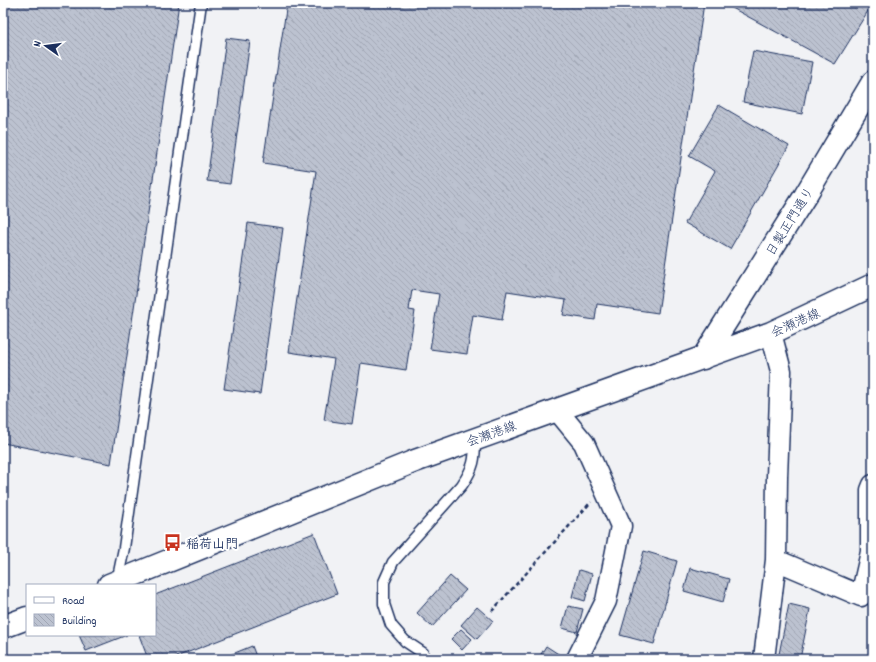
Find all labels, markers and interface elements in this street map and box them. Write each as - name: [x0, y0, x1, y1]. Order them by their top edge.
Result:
- north arrow: [26, 26, 66, 66]
- text: N: [30, 39, 47, 49]
- street label: 日製正門通り: [762, 184, 820, 260]
- street label: 会瀬港線: [768, 305, 825, 344]
- street label: 会瀬港線: [464, 417, 520, 453]
- bus stop icon: 稲荷山門: [163, 533, 183, 553]
- place label: 稲荷山門: [186, 536, 238, 555]
- legend: [26, 584, 156, 636]
- text: Road: [62, 593, 84, 610]
- text: Building: [62, 613, 97, 630]

